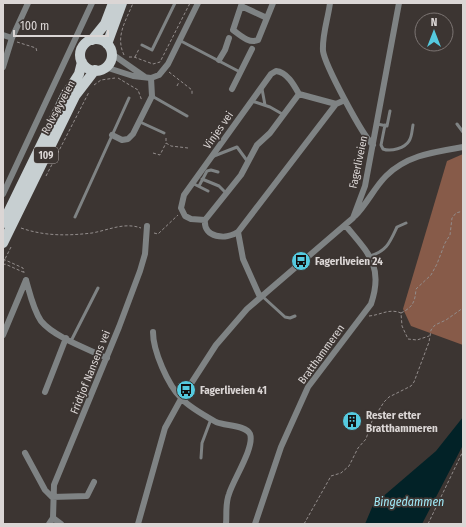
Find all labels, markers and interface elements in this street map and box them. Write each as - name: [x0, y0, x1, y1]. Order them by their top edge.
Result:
- scale bar: [14, 12, 108, 38]
- north arrow: [414, 12, 454, 52]
- text: N: [431, 16, 437, 29]
- text: 100 m: [20, 19, 49, 33]
- street label: Rolvsøyveien: [39, 78, 78, 136]
- street label: Vinjes vei: [201, 109, 236, 152]
- street label: Fagerliveien: [347, 135, 370, 190]
- road number: 109: [34, 147, 58, 163]
- bus stop icon: Fagerliveien 24: [290, 250, 312, 272]
- place label: Fagerliveien 24: [315, 255, 383, 268]
- street label: Bratthammeren: [295, 322, 347, 387]
- street label: Fridtjof Nansens vei: [68, 328, 113, 416]
- bus stop icon: Fagerliveien 41: [175, 379, 197, 401]
- place label: Fagerliveien 41: [200, 384, 267, 397]
- place label: Rester etter Bratthammeren: [366, 409, 438, 435]
- building icon: Rester etter Bratthammeren: [341, 410, 363, 432]
- water label: Bingedammen: [374, 495, 444, 509]

